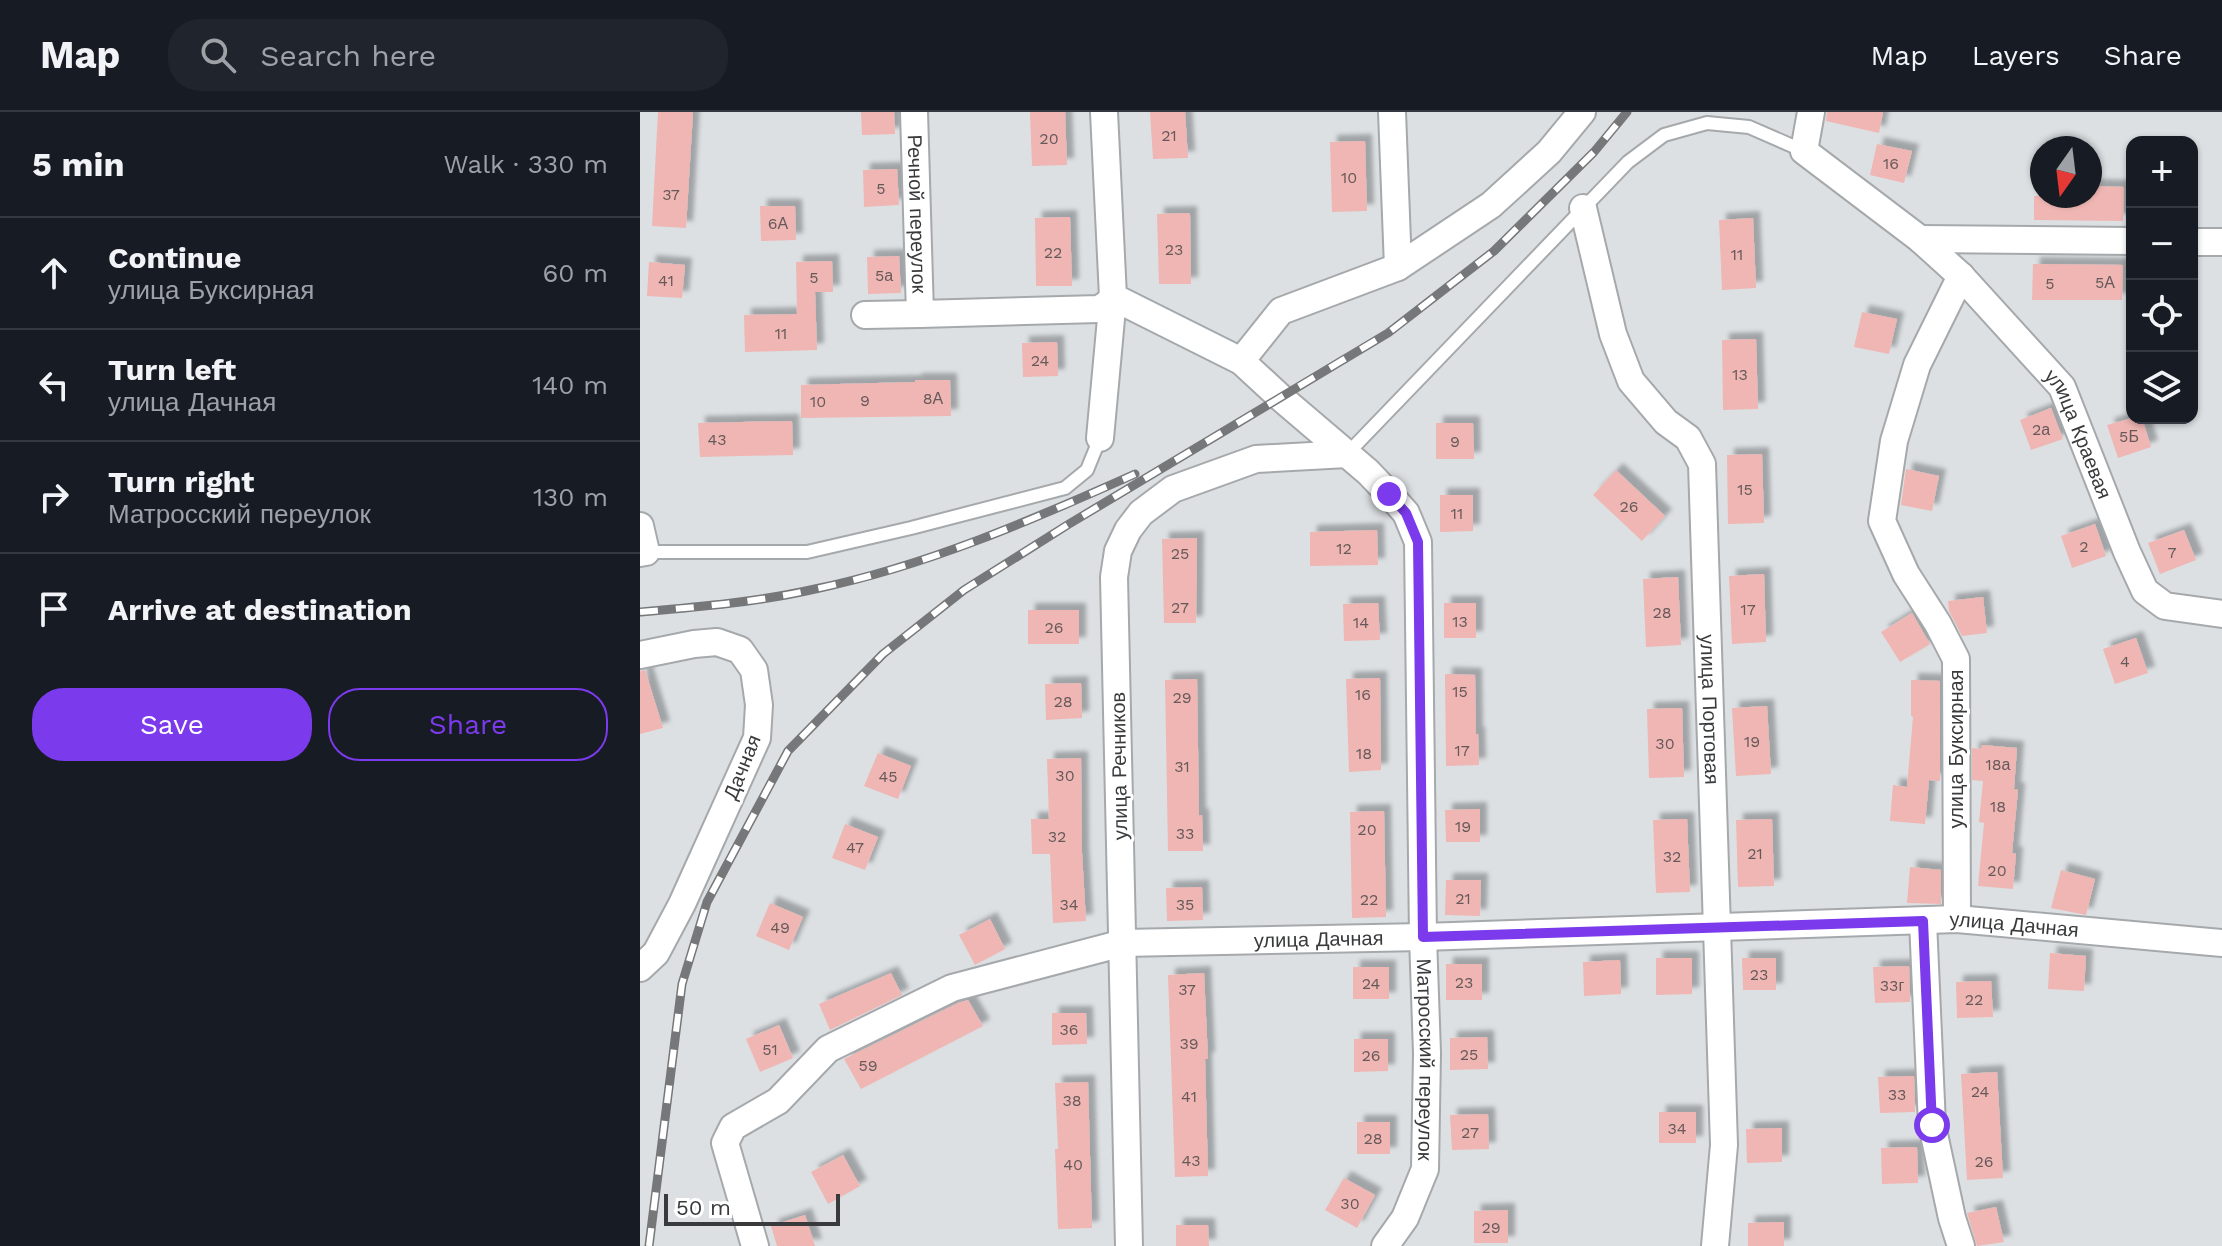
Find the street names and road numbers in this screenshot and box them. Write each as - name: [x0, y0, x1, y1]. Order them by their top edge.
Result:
- street label: Речной переулок: [903, 134, 931, 294]
- street label: улица Краевая: [2040, 364, 2117, 502]
- street label: улица Портовая: [1696, 634, 1724, 785]
- street label: улица Буксирная: [1944, 670, 1968, 828]
- street label: улица Речников: [1106, 692, 1132, 840]
- street label: Дачная: [718, 731, 766, 803]
- street label: улица Дачная: [1949, 907, 2080, 942]
- street label: улица Дачная: [1254, 926, 1384, 952]
- street label: Матросский переулок: [1412, 958, 1439, 1161]

